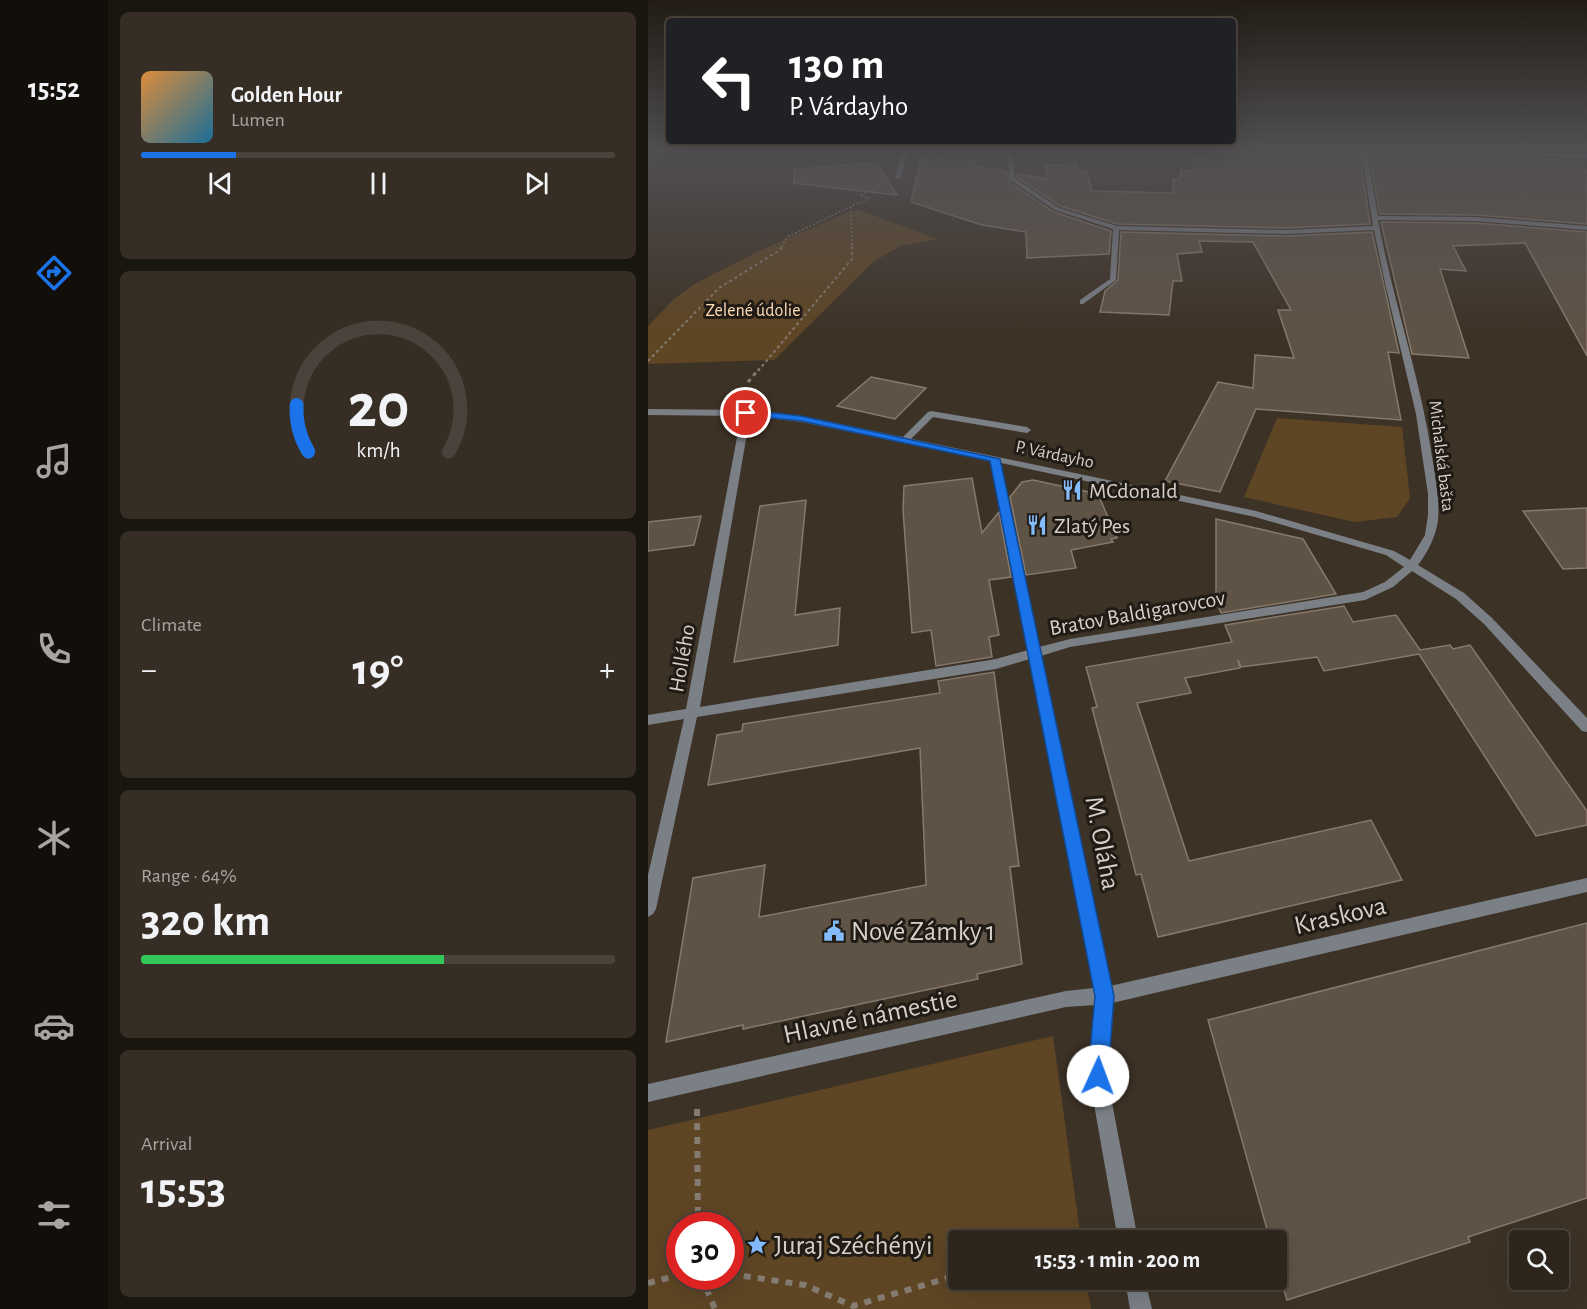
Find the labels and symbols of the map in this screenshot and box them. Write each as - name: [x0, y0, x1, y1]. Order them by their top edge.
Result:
- park label: Zelené údolie: [705, 302, 801, 320]
- pin: [720, 387, 771, 438]
- street label: Michalská bašta: [1425, 400, 1457, 513]
- street label: P. Várdayho: [1014, 438, 1096, 472]
- restaurant icon: MCdonald: [1060, 478, 1084, 502]
- place label: MCdonald: [1089, 480, 1178, 502]
- restaurant icon: Zlatý Pes: [1025, 513, 1049, 537]
- place label: Zlatý Pes: [1054, 515, 1130, 537]
- street label: Bratov Baldigarovcov: [1048, 587, 1227, 639]
- street label: Hollého: [665, 622, 699, 694]
- street label: M. Oláha: [1080, 794, 1125, 892]
- street label: Kraskova: [1291, 892, 1389, 939]
- place label: Nové Zámky 1: [851, 918, 995, 946]
- public building icon: Nové Zámky 1: [822, 919, 846, 943]
- street label: Hlavné námestie: [781, 985, 960, 1048]
- position arrow: [1066, 1044, 1130, 1108]
- speed limit sign: 30: [666, 1212, 744, 1290]
- place label: Juraj Széchényi: [774, 1232, 932, 1260]
- place icon: Juraj Széchényi: [745, 1233, 769, 1257]

